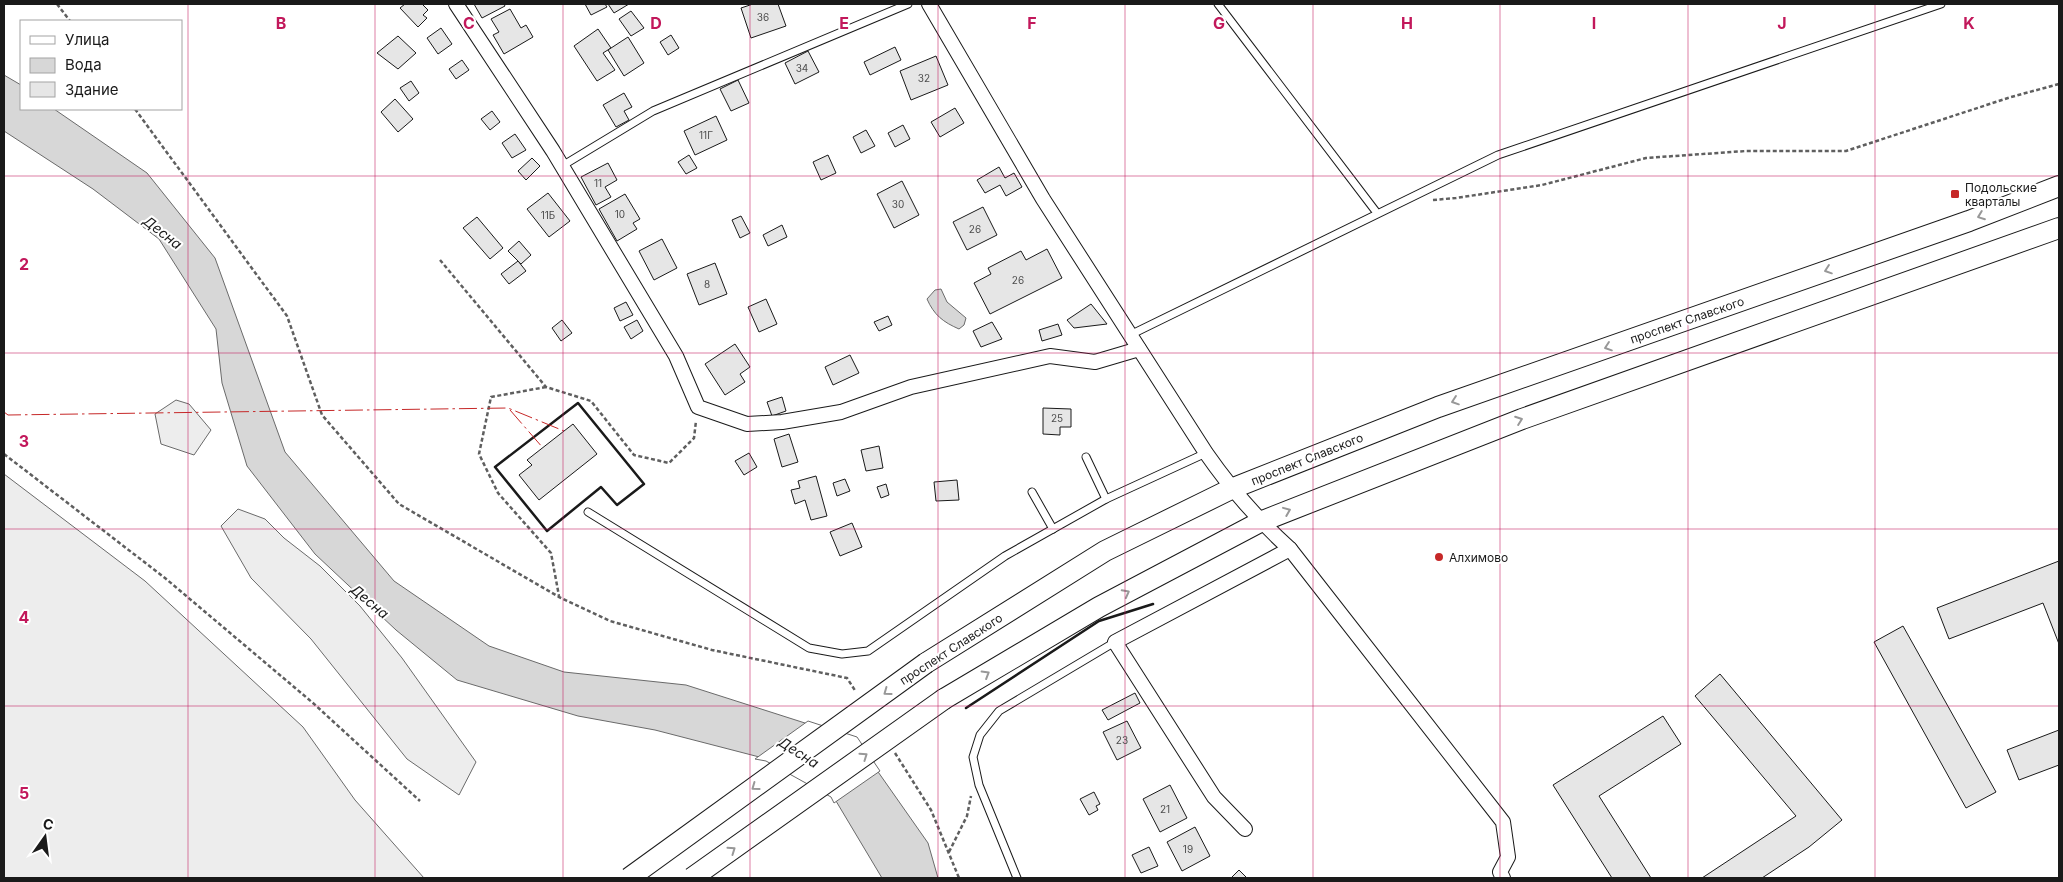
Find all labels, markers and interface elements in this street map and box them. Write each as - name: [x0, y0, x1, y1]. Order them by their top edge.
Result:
- house number: 36: [757, 11, 769, 23]
- text: B: [276, 13, 286, 33]
- text: C: [463, 13, 475, 33]
- text: D: [650, 13, 662, 33]
- text: E: [839, 13, 849, 33]
- text: F: [1027, 13, 1037, 33]
- text: G: [1213, 13, 1225, 33]
- text: H: [1401, 13, 1413, 33]
- text: I: [1592, 13, 1596, 33]
- text: J: [1777, 13, 1787, 33]
- text: K: [1963, 13, 1975, 33]
- legend: [20, 20, 182, 110]
- text: Улица: [65, 30, 109, 49]
- text: Вода: [65, 55, 102, 74]
- house number: 34: [796, 62, 808, 74]
- house number: 32: [918, 72, 930, 84]
- text: Здание: [65, 80, 119, 99]
- house number: 11Г: [699, 129, 713, 141]
- house number: 11: [594, 177, 602, 189]
- place label: Подольские кварталы: [1965, 180, 2037, 209]
- marker: Подольские кварталы: [1949, 188, 1961, 200]
- house number: 30: [892, 198, 904, 210]
- house number: 10: [615, 208, 625, 220]
- house number: 11Б: [541, 209, 555, 221]
- one-way arrow: [1977, 210, 1986, 221]
- water label: Десна: [139, 211, 186, 253]
- house number: 26: [969, 223, 981, 235]
- text: 2: [19, 254, 29, 274]
- one-way arrow: [1824, 265, 1833, 275]
- house number: 26: [1012, 274, 1024, 286]
- house number: 8: [704, 278, 710, 290]
- street label: проспект Славского: [1628, 293, 1746, 347]
- one-way arrow: [1605, 341, 1613, 351]
- one-way arrow: [1451, 395, 1460, 405]
- house number: 25: [1051, 412, 1063, 424]
- one-way arrow: [1515, 416, 1523, 426]
- street label: проспект Славского: [1249, 430, 1365, 488]
- text: 3: [19, 431, 29, 451]
- one-way arrow: [1282, 507, 1291, 518]
- place label: Алхимово: [1449, 550, 1508, 565]
- marker: Алхимово: [1433, 551, 1445, 563]
- water label: Десна: [347, 580, 393, 622]
- one-way arrow: [1121, 589, 1130, 599]
- text: 4: [19, 607, 30, 627]
- street label: проспект Славского: [897, 610, 1005, 688]
- one-way arrow: [980, 671, 989, 681]
- one-way arrow: [883, 686, 892, 695]
- water label: Десна: [775, 732, 823, 771]
- house number: 23: [1116, 734, 1128, 746]
- one-way arrow: [859, 753, 868, 762]
- one-way arrow: [751, 781, 761, 790]
- text: 5: [19, 783, 29, 803]
- house number: 21: [1160, 803, 1170, 815]
- north arrow: [20, 812, 70, 862]
- text: С: [41, 814, 55, 833]
- house number: 19: [1183, 843, 1193, 855]
- one-way arrow: [726, 847, 736, 856]

